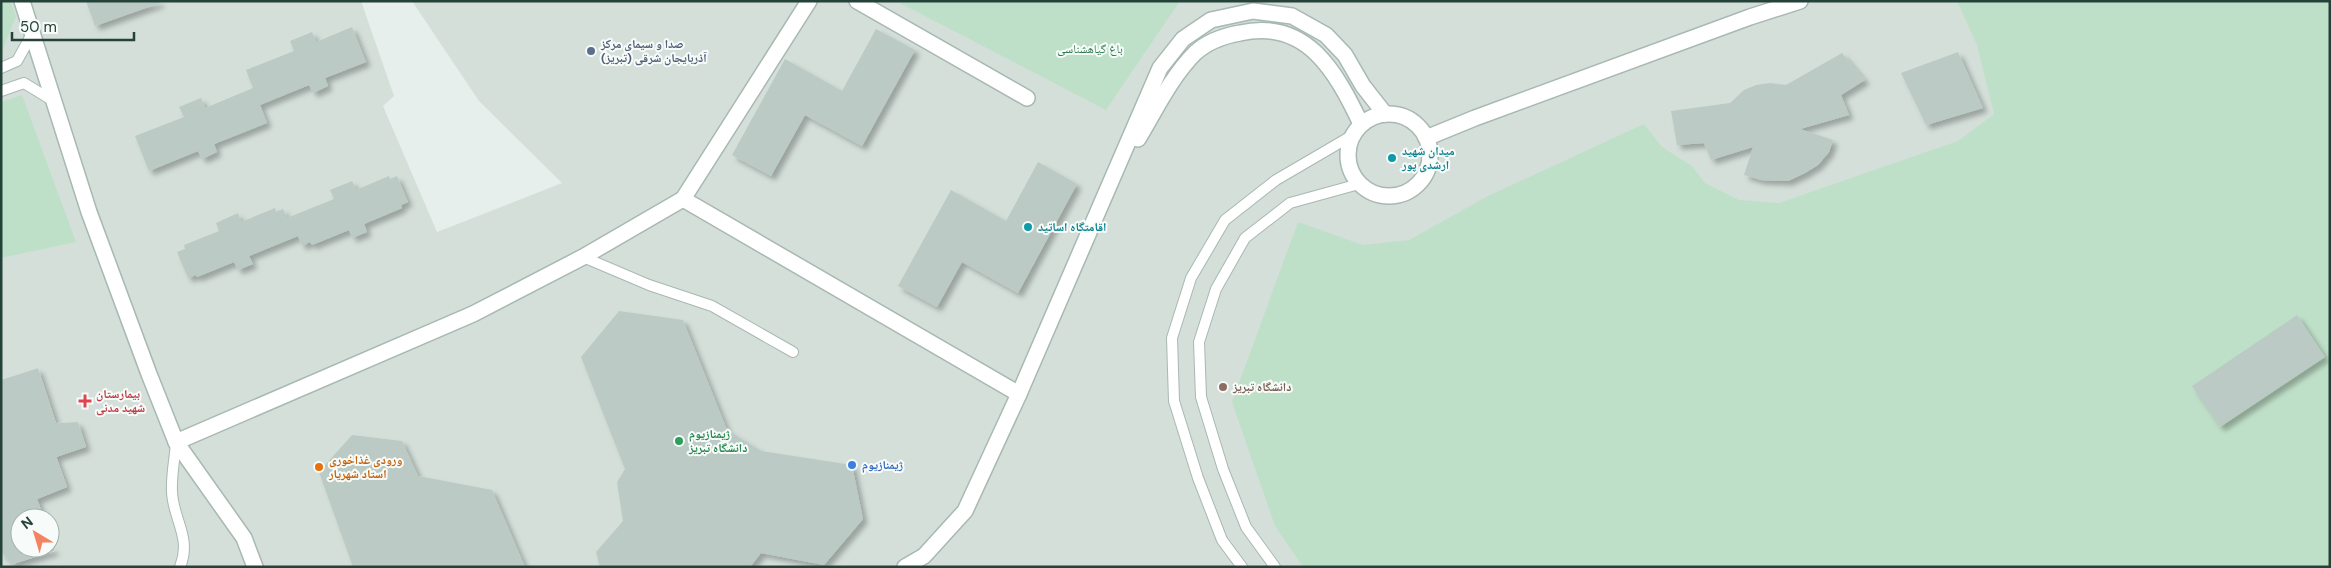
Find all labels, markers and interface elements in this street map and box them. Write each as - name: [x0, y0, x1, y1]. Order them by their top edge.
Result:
- scale bar: [12, 10, 135, 42]
- text: 50 m: [20, 17, 57, 37]
- place label: صدا و سیمای مرکز آذربایجان شرقی (تبریز): [600, 36, 707, 66]
- park label: باغ گیاهشناسی: [1057, 41, 1123, 57]
- marker: صدا و سیمای مرکز آذربایجان شرقی (تبریز): [585, 45, 597, 57]
- place label: میدان شهید ارشدی پور: [1401, 143, 1455, 173]
- marker: میدان شهید ارشدی پور: [1386, 152, 1398, 164]
- place label: اقامتگاه اساتید: [1038, 219, 1107, 235]
- marker: اقامتگاه اساتید: [1022, 221, 1034, 233]
- place label: دانشگاه تبریز: [1232, 379, 1292, 395]
- marker: دانشگاه تبریز: [1217, 381, 1229, 393]
- place label: بیمارستان شهید مدنی: [96, 386, 145, 416]
- marker: بیمارستان شهید مدنی: [78, 394, 92, 408]
- place label: ژیمنازیوم دانشگاه تبریز: [688, 426, 748, 456]
- marker: ژیمنازیوم دانشگاه تبریز: [673, 435, 685, 447]
- place label: ورودی غذاخوری استاد شهریار: [328, 452, 402, 482]
- place label: ژیمنازیوم: [862, 457, 904, 473]
- marker: ژیمنازیوم: [846, 459, 858, 471]
- marker: ورودی غذاخوری استاد شهریار: [313, 461, 325, 473]
- north arrow: [10, 508, 60, 558]
- text: N: [17, 513, 37, 533]

